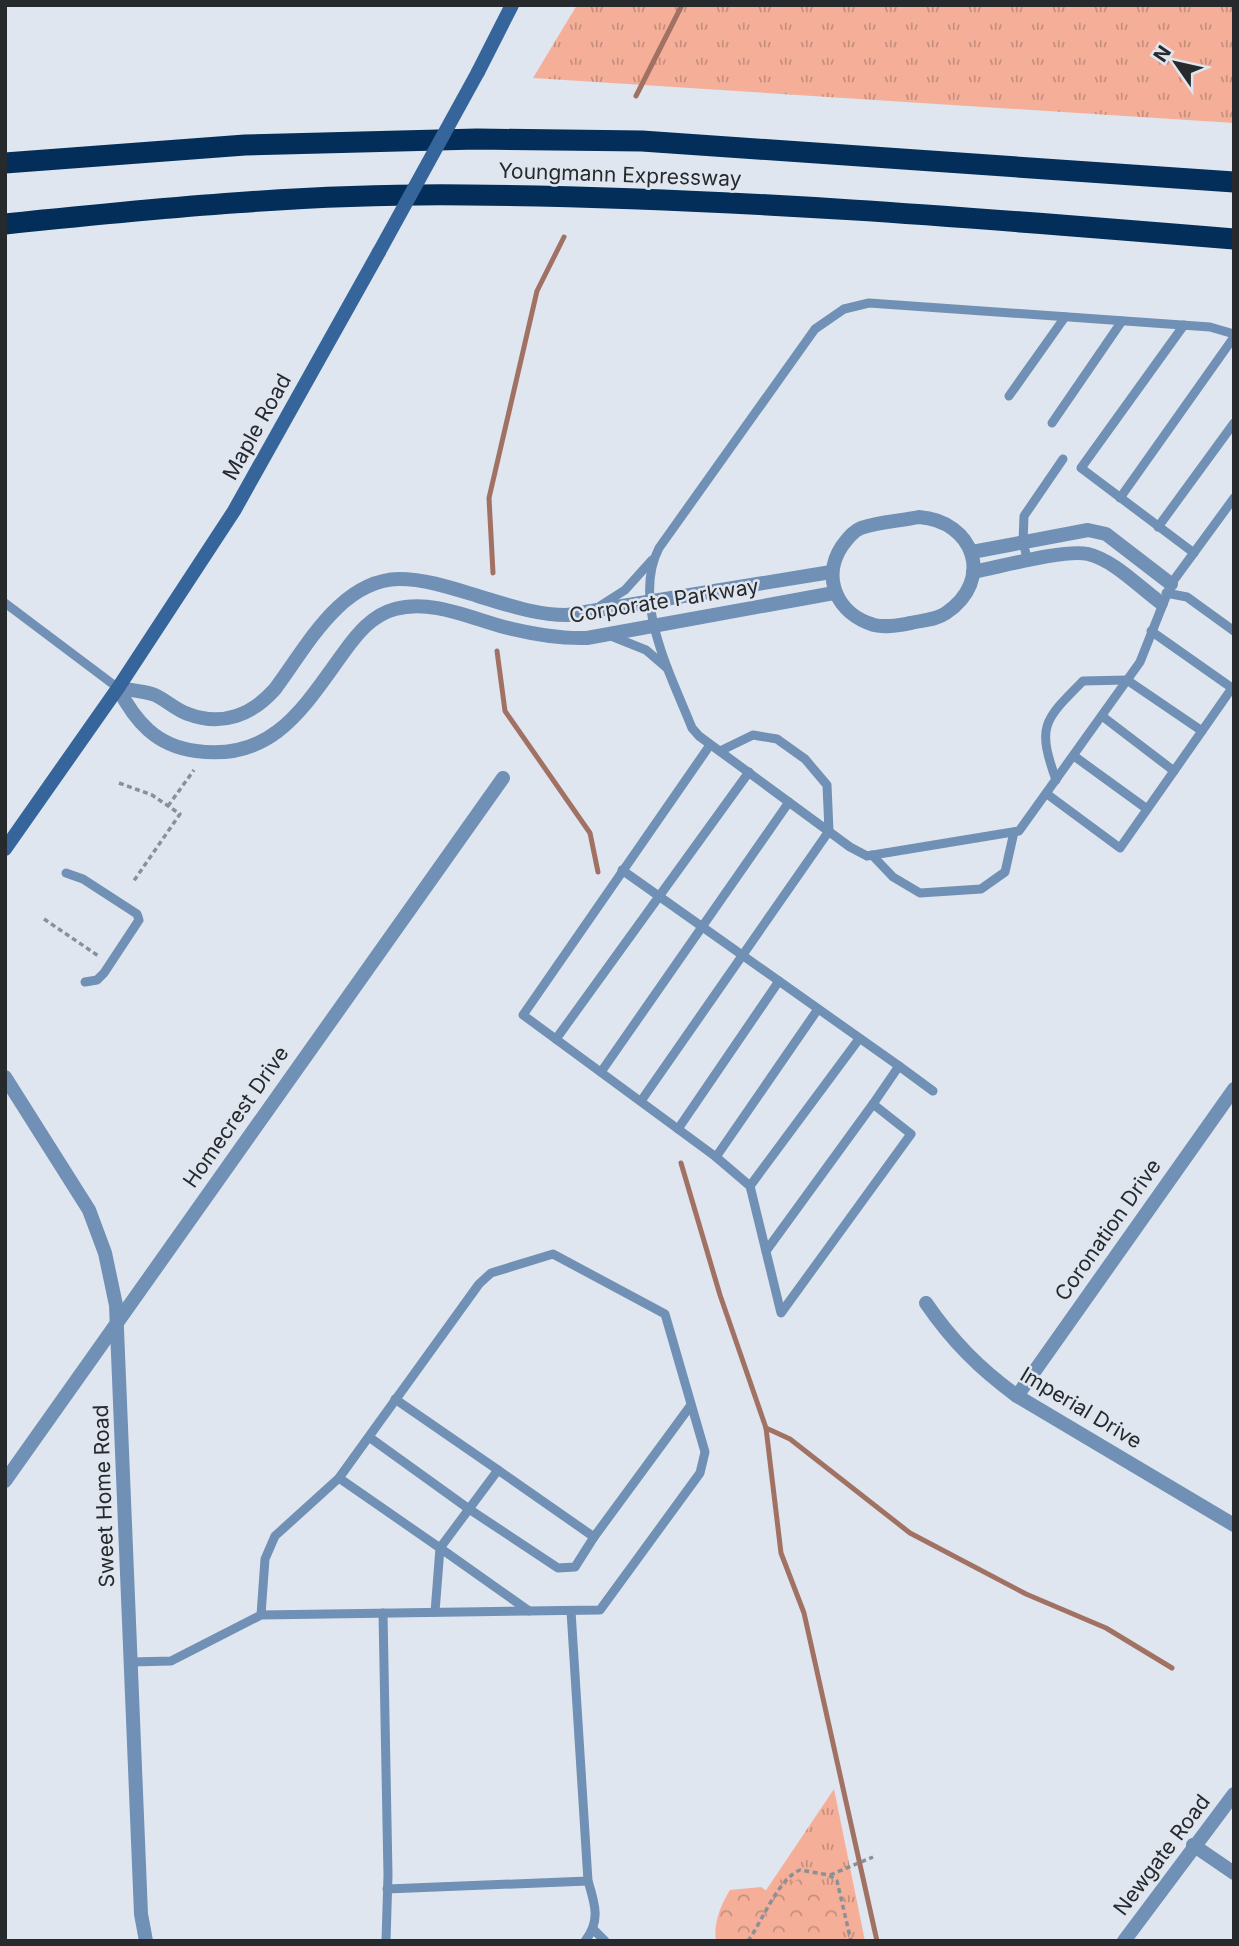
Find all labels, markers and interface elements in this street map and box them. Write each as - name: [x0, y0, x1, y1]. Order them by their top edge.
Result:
- north arrow: [1141, 28, 1211, 98]
- text: N: [1149, 41, 1176, 66]
- street label: Youngmann Expressway: [498, 158, 742, 191]
- street label: Maple Road: [217, 369, 296, 484]
- street label: Corporate Parkway: [567, 573, 761, 628]
- street label: Homecrest Drive: [178, 1041, 294, 1192]
- street label: Coronation Drive: [1049, 1154, 1166, 1305]
- street label: Imperial Drive: [1016, 1361, 1147, 1454]
- street label: Sweet Home Road: [88, 1404, 119, 1588]
- street label: Newgate Road: [1108, 1789, 1215, 1920]

